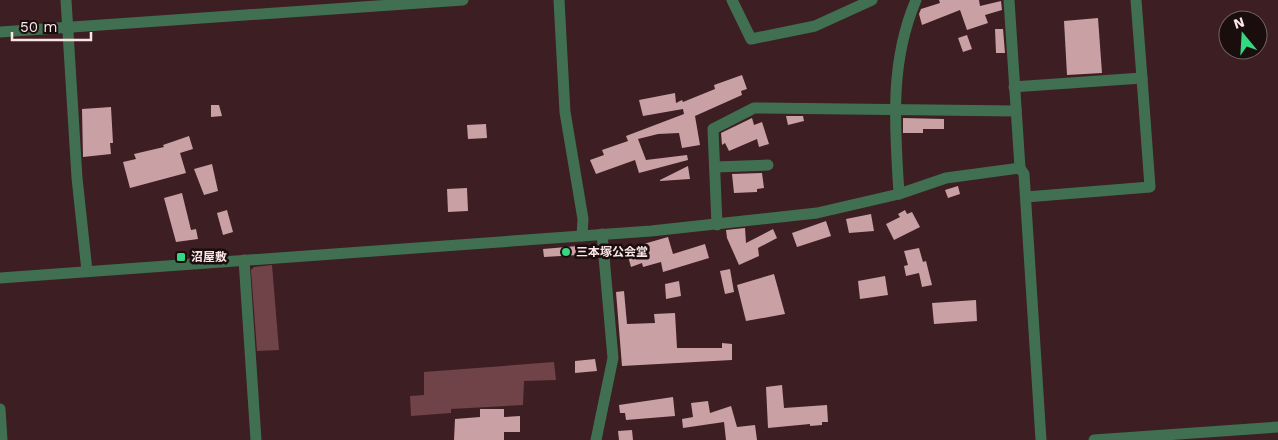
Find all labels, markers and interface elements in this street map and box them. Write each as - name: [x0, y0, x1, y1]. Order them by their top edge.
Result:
- scale bar: [12, 10, 91, 42]
- north arrow: [1218, 10, 1268, 60]
- text: N: [1232, 13, 1246, 32]
- text: 50 m: [20, 18, 57, 36]
- place label: 三本塚公会堂: [576, 245, 648, 259]
- marker: 三本塚公会堂: [560, 246, 572, 258]
- place label: 沼屋敷: [191, 250, 227, 264]
- marker: 沼屋敷: [175, 251, 187, 263]

